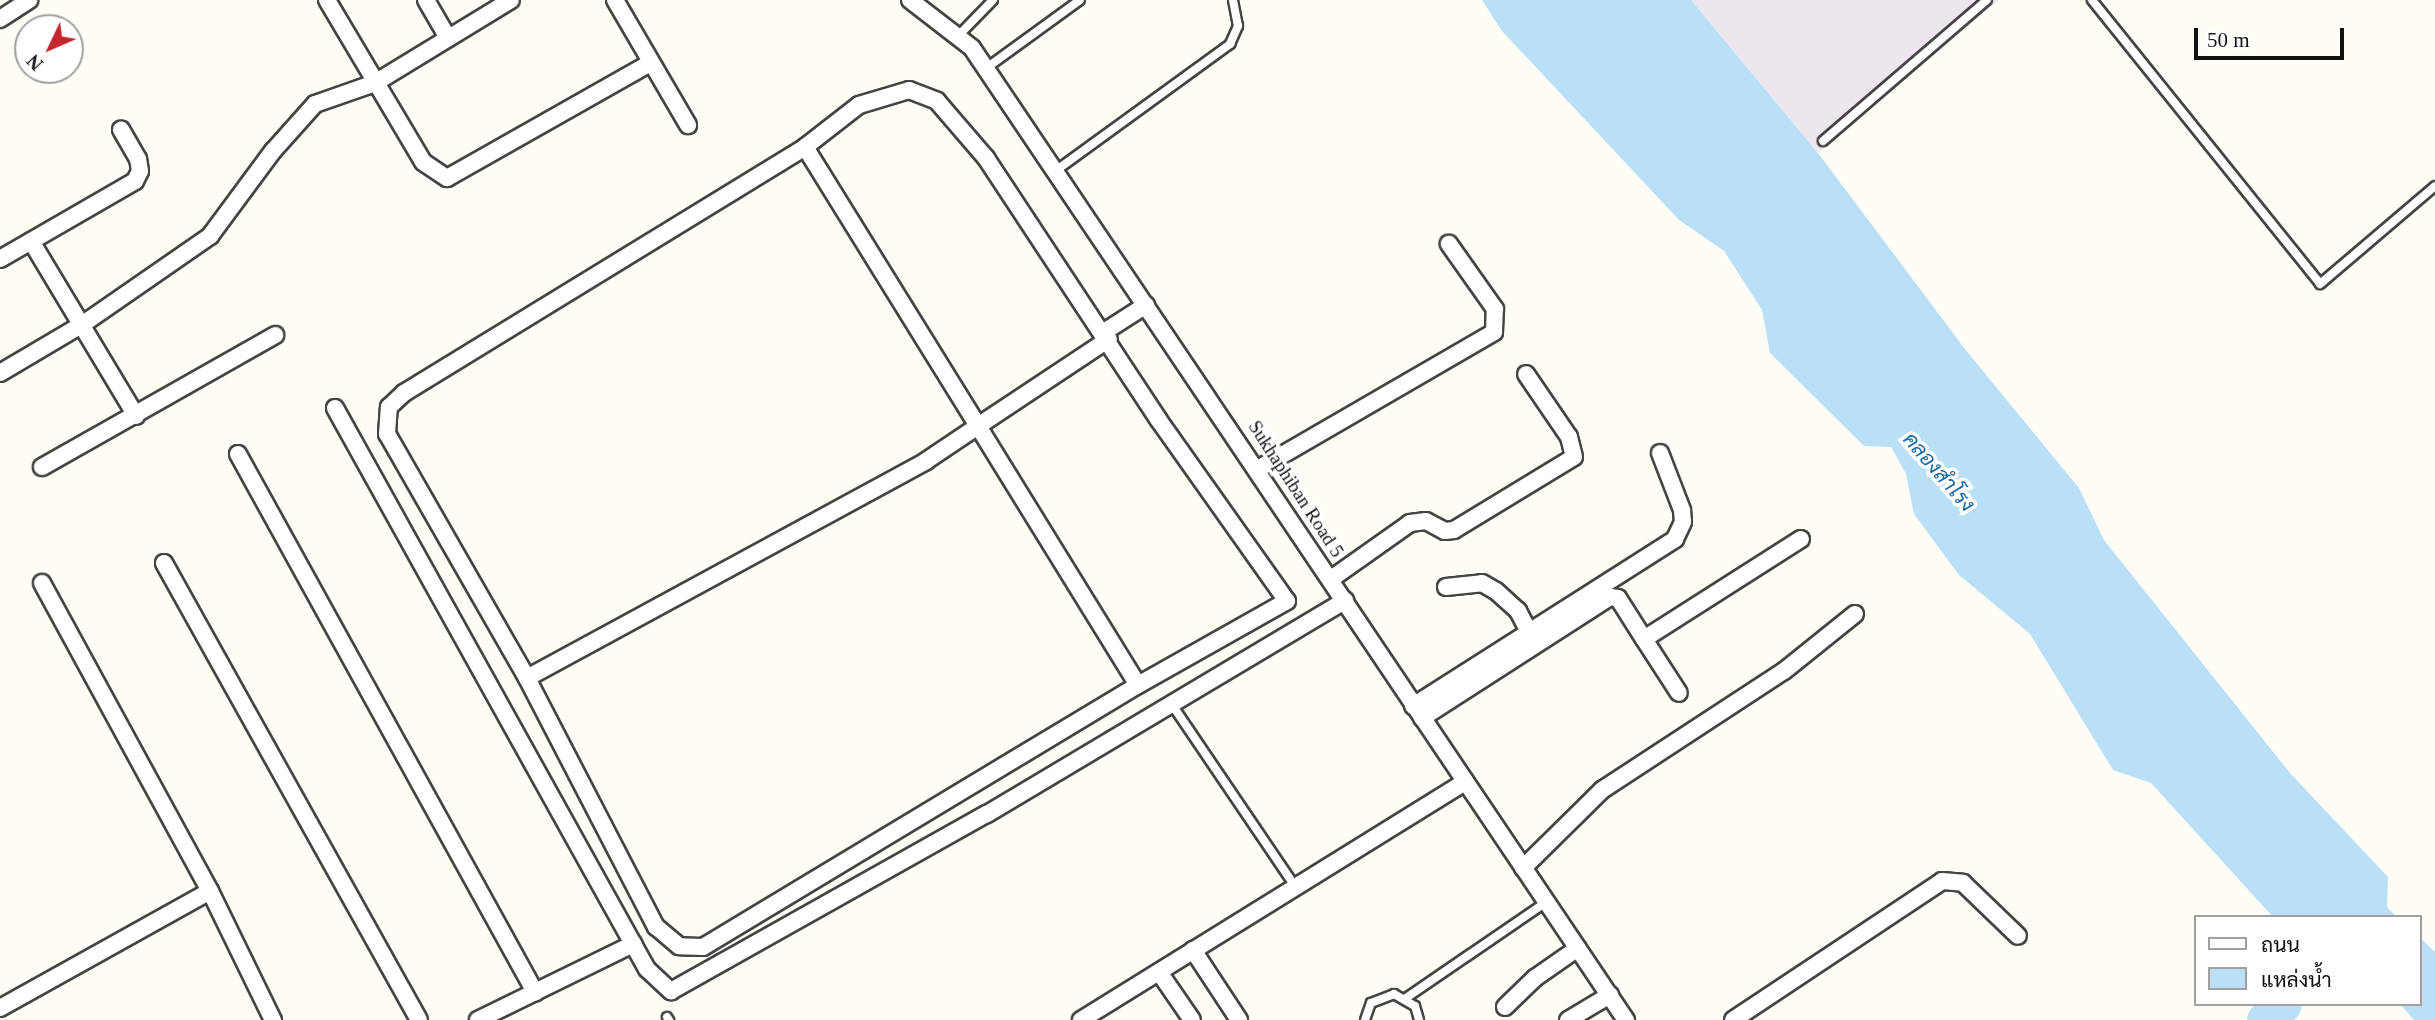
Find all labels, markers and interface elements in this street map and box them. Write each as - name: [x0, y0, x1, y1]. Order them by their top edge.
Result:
- north arrow: [14, 14, 84, 84]
- scale bar: [2197, 14, 2348, 58]
- text: 50 m: [2207, 28, 2250, 52]
- text: N: [23, 50, 47, 75]
- street label: Sukhaphiban Road 5: [1243, 416, 1349, 562]
- water label: คลองสำโรง: [1898, 427, 1980, 517]
- legend: [2194, 915, 2421, 1006]
- text: ถนน: [2261, 933, 2300, 957]
- text: แหล่งน้ำ: [2261, 968, 2332, 992]

